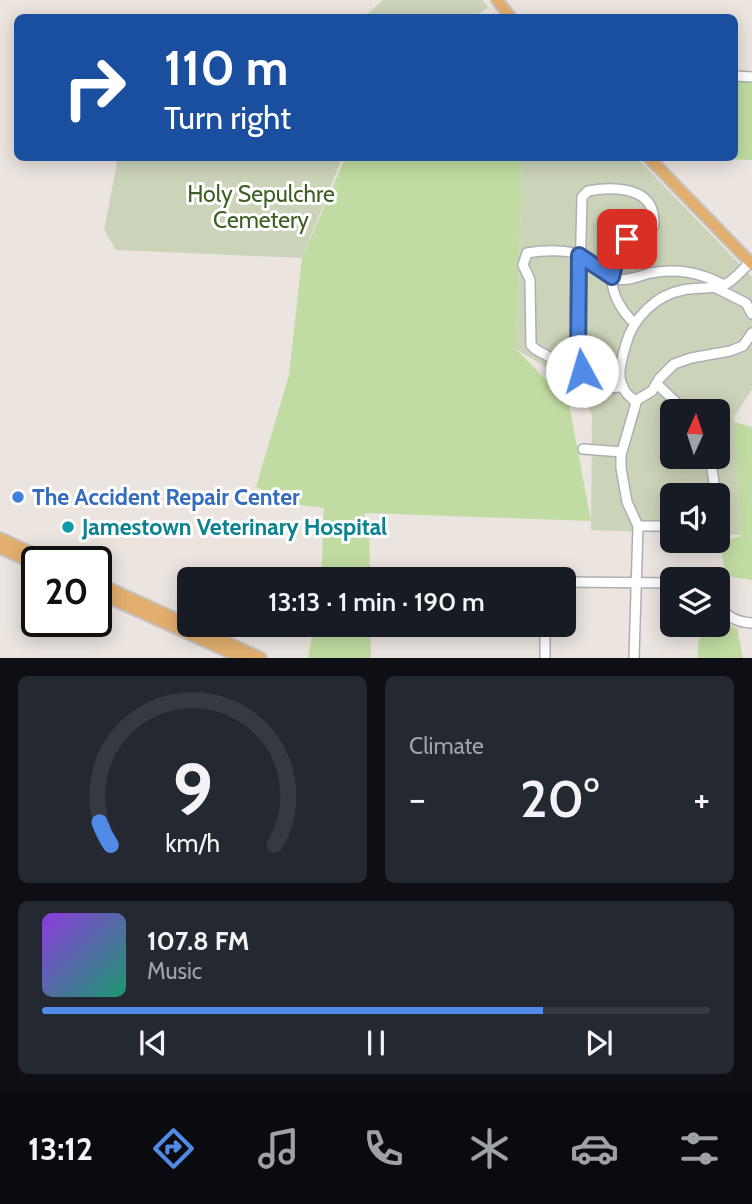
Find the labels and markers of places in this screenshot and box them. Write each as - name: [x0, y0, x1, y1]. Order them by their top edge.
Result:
- pin: [597, 209, 657, 269]
- place label: The Accident Repair Center: [32, 483, 300, 511]
- marker: The Accident Repair Center: [10, 489, 26, 505]
- place label: Jamestown Veterinary Hospital: [81, 513, 387, 541]
- marker: Jamestown Veterinary Hospital: [60, 519, 76, 535]

